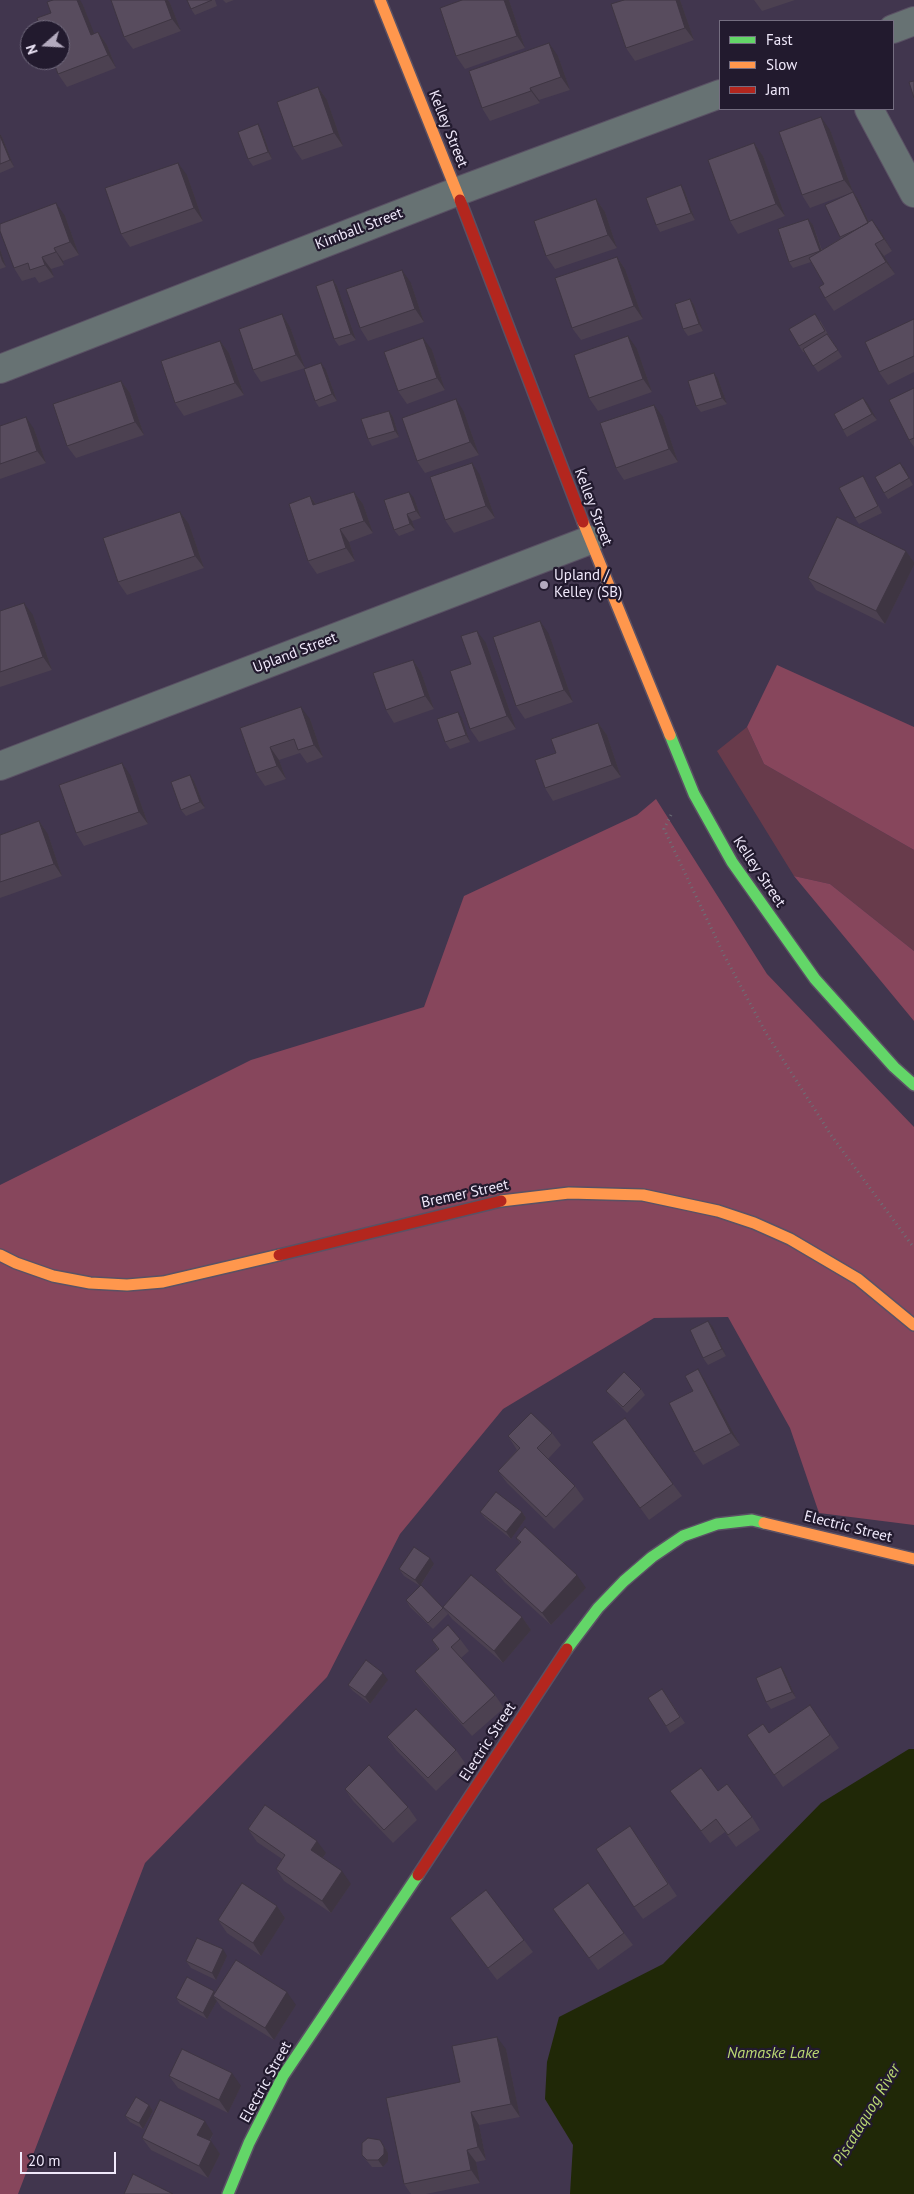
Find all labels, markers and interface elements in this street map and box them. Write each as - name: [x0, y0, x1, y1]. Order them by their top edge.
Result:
- north arrow: [20, 20, 70, 70]
- legend: [719, 20, 894, 110]
- text: Fast: [766, 30, 793, 49]
- text: N: [22, 42, 42, 57]
- text: Slow: [766, 55, 797, 74]
- text: Jam: [766, 80, 790, 99]
- street label: Kelley Street: [424, 88, 472, 170]
- street label: Kimball Street: [313, 204, 405, 254]
- street label: Kelley Street: [570, 466, 616, 548]
- place label: Upland / Kelley (SB): [554, 567, 622, 602]
- marker: Upland / Kelley (SB): [538, 579, 550, 591]
- street label: Upland Street: [251, 629, 339, 677]
- street label: Kelley Street: [729, 833, 789, 911]
- street label: Bremer Street: [420, 1176, 510, 1212]
- street label: Electric Street: [802, 1507, 894, 1547]
- street label: Electric Street: [456, 1699, 520, 1785]
- street label: Electric Street: [236, 2038, 296, 2126]
- water label: Namaske Lake: [727, 2043, 819, 2063]
- water label: Piscataquog River: [829, 2061, 905, 2169]
- scale bar: [22, 2142, 119, 2174]
- text: 20 m: [28, 2151, 61, 2170]

